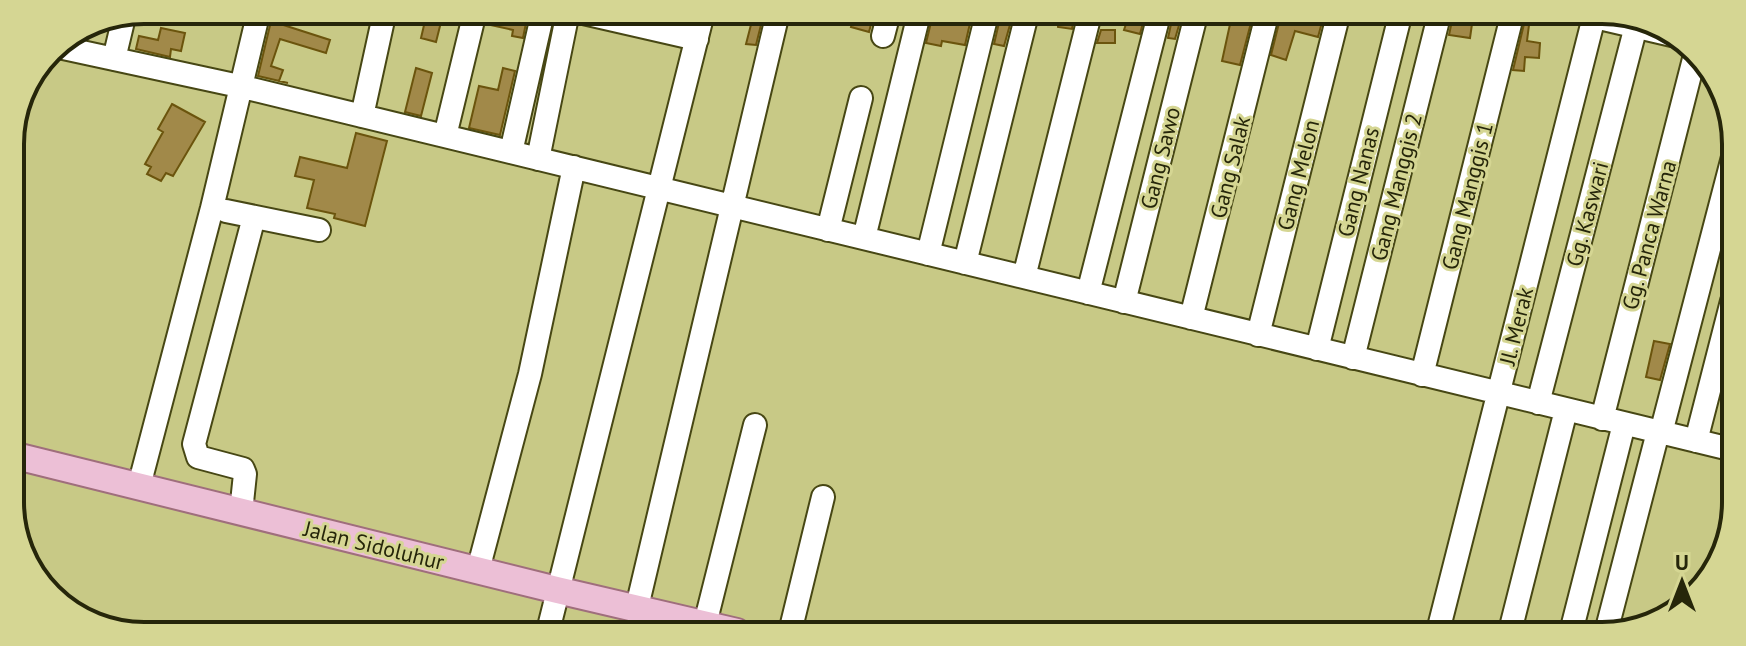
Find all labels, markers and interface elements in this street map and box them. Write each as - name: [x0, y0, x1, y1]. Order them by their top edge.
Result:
- street label: Gang Sawo: [1134, 104, 1186, 212]
- street label: Gang Manggis 2: [1364, 110, 1428, 264]
- street label: Gang Salak: [1204, 112, 1256, 221]
- street label: Gang Melon: [1271, 117, 1325, 233]
- street label: Gang Manggis 1: [1435, 119, 1499, 273]
- street label: Gang Nanas: [1331, 124, 1385, 240]
- street label: Gg. Panca Warna: [1616, 157, 1682, 313]
- street label: Gg. Kaswari: [1560, 158, 1614, 270]
- street label: Jl. Merak: [1493, 284, 1539, 369]
- street label: Jalan Sidoluhur: [300, 514, 447, 576]
- north arrow: [1642, 542, 1722, 622]
- text: U: [1675, 548, 1689, 576]

